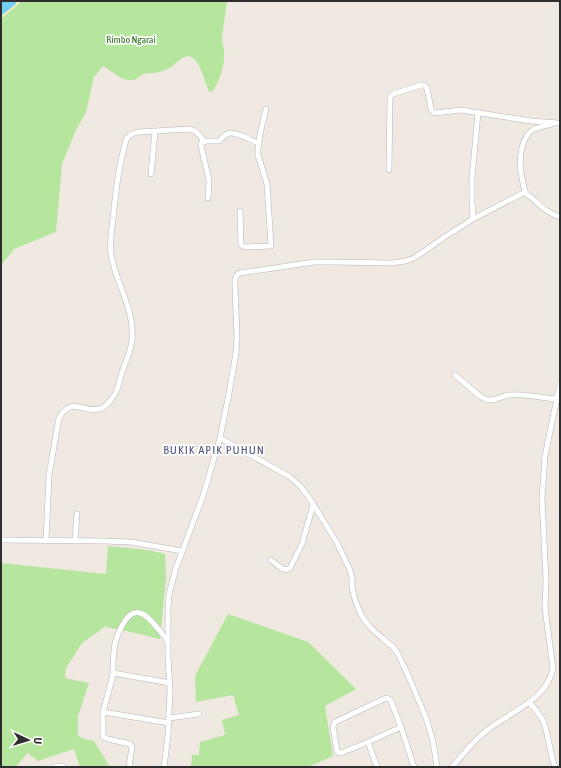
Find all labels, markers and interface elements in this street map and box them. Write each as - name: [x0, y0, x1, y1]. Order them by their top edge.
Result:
- park label: Rimbo Ngarai: [106, 34, 156, 45]
- district label: BUKIK APIK PUHUN: [163, 443, 265, 457]
- north arrow: [8, 720, 48, 760]
- text: U: [32, 737, 44, 744]

